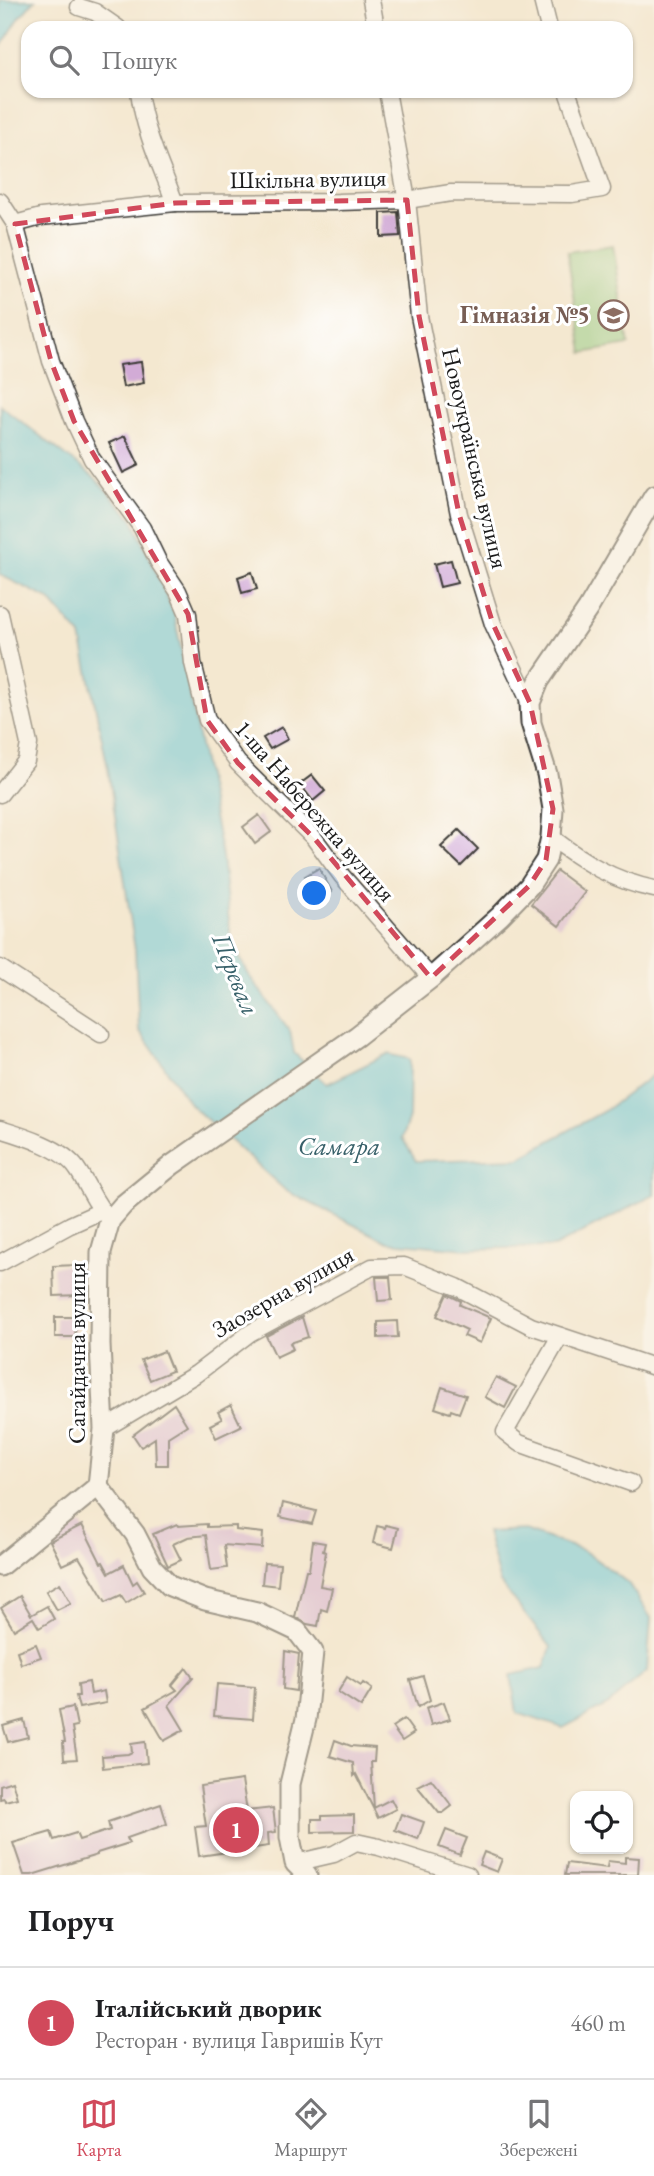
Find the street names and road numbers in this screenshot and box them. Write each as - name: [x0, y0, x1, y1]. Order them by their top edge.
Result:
- street label: Шкільна вулиця: [229, 162, 387, 195]
- street label: Новоукраїнська вулиця: [435, 344, 516, 572]
- street label: 1-ша Набережна вулиця: [228, 713, 403, 908]
- street label: Заозерна вулиця: [206, 1238, 359, 1345]
- street label: Сагайдачна вулиця: [61, 1262, 92, 1444]

